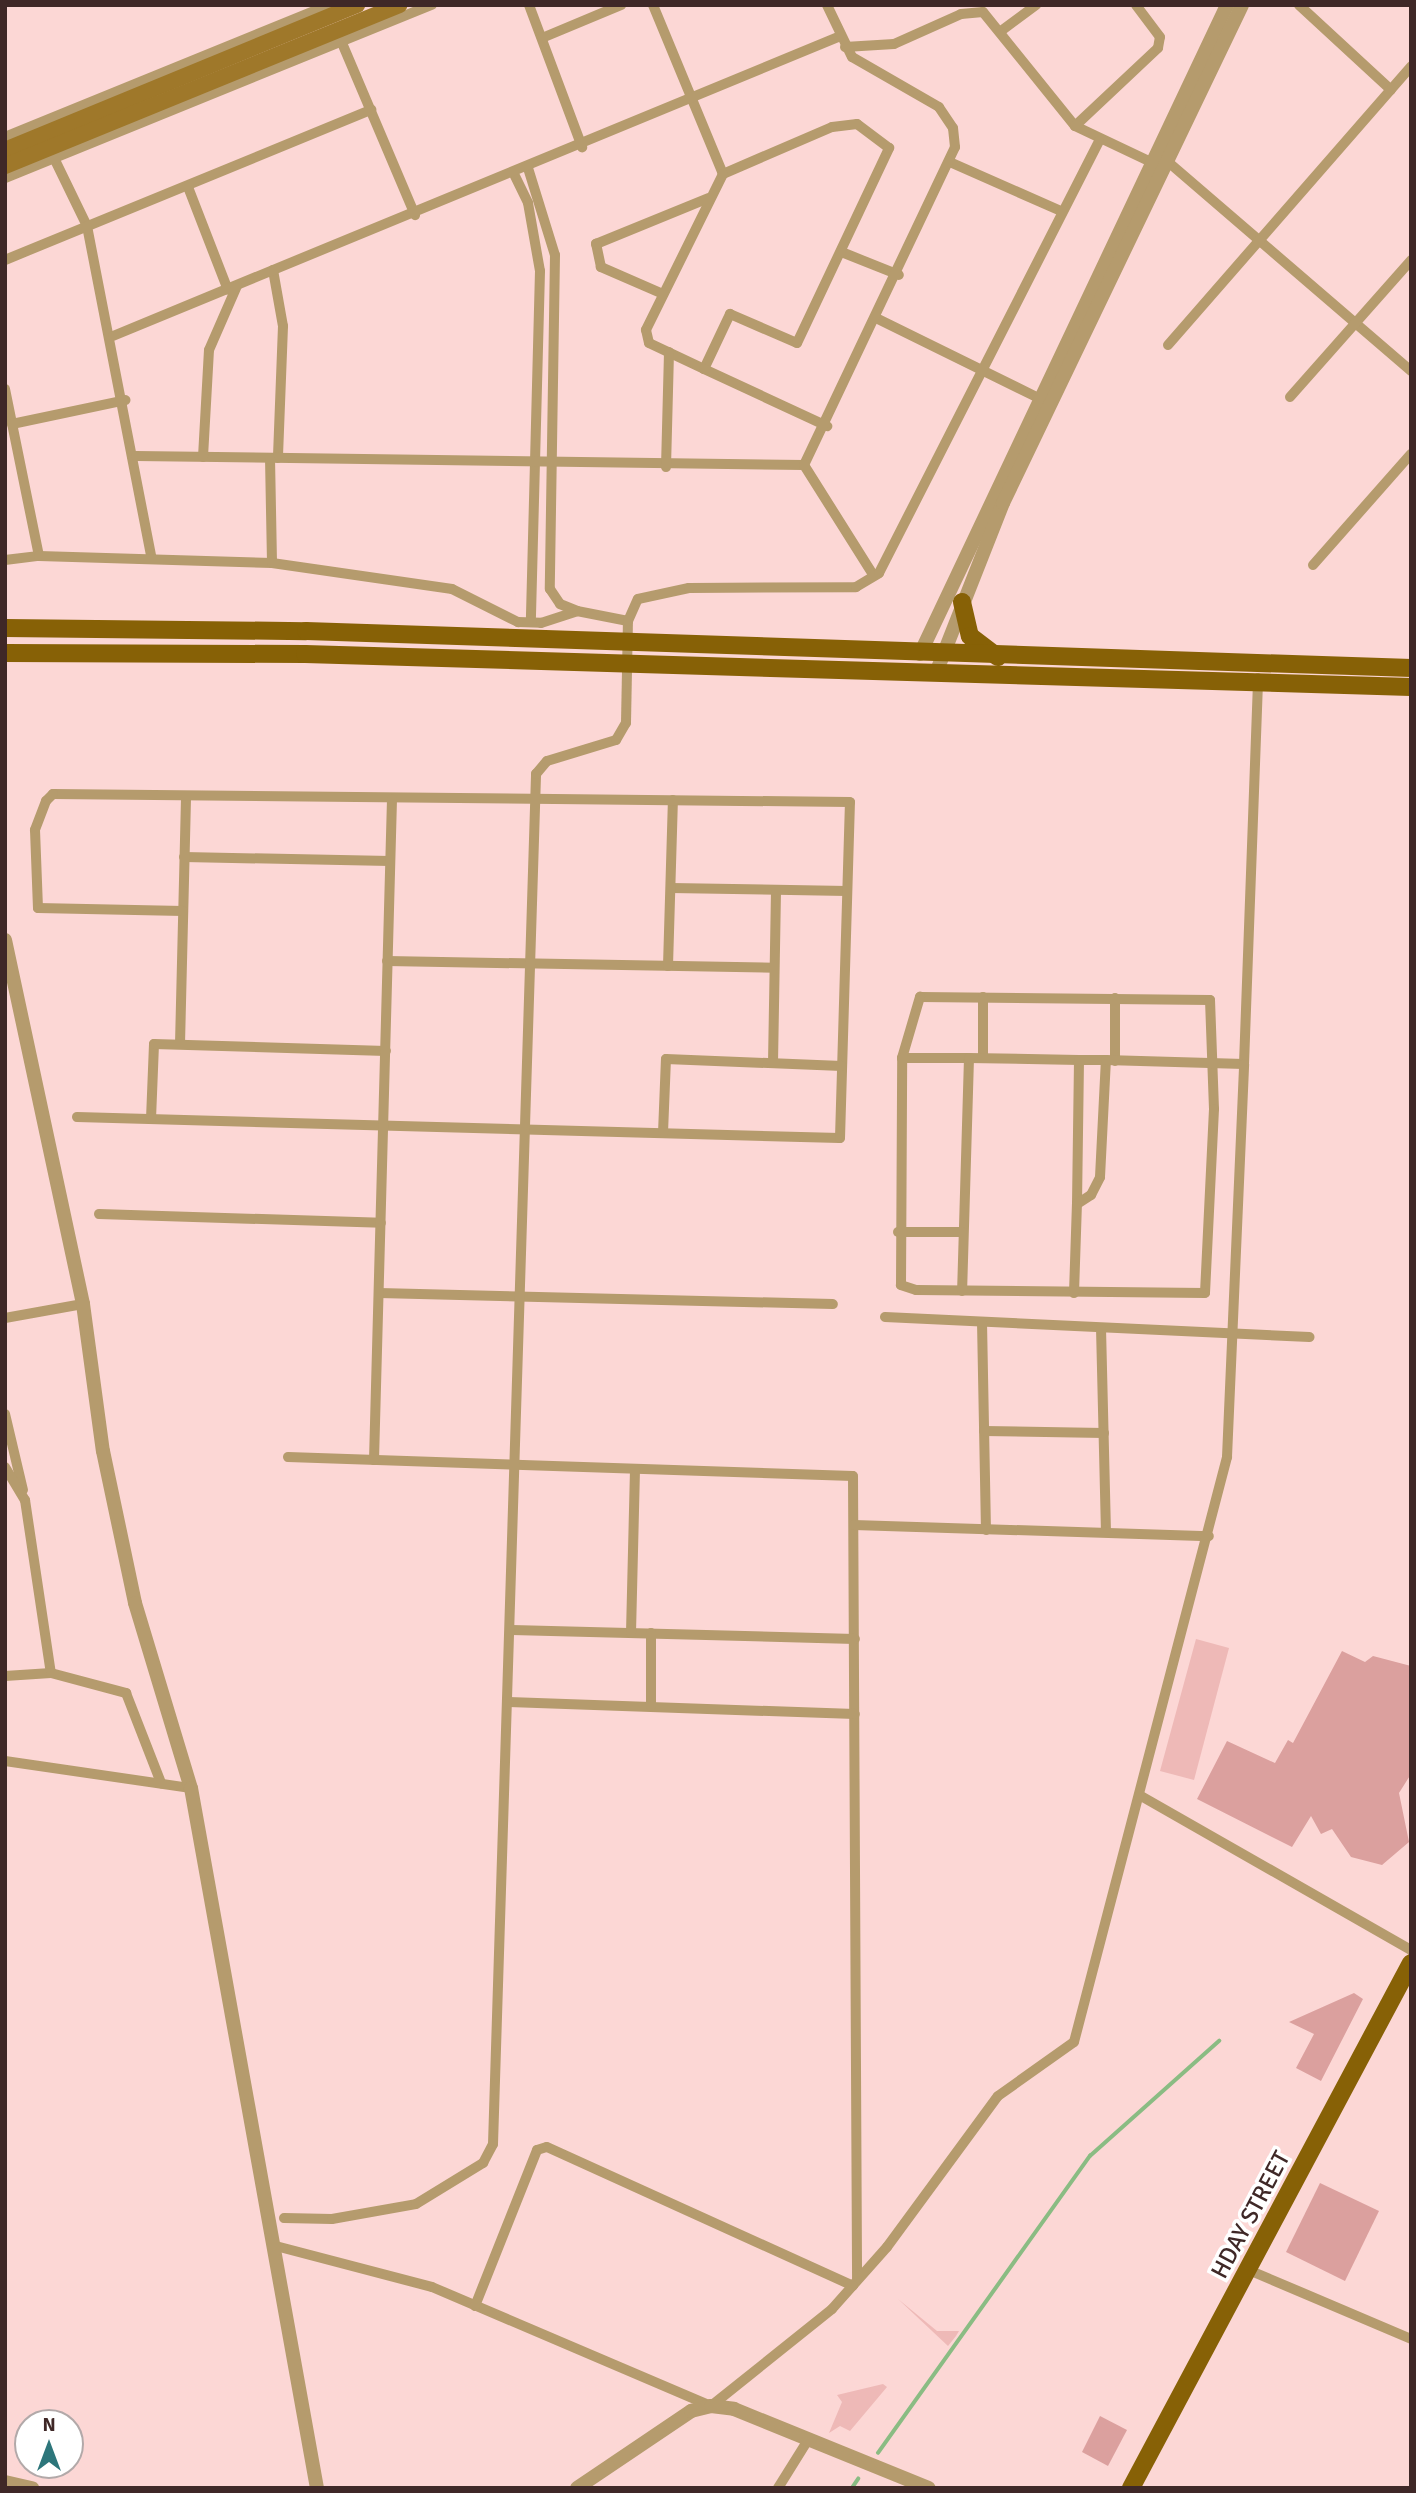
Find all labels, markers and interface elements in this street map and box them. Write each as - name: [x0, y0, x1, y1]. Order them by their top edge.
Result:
- street label: HDAY STREET: [1205, 2146, 1297, 2284]
- north arrow: [14, 2409, 84, 2479]
- text: N: [42, 2413, 56, 2437]

